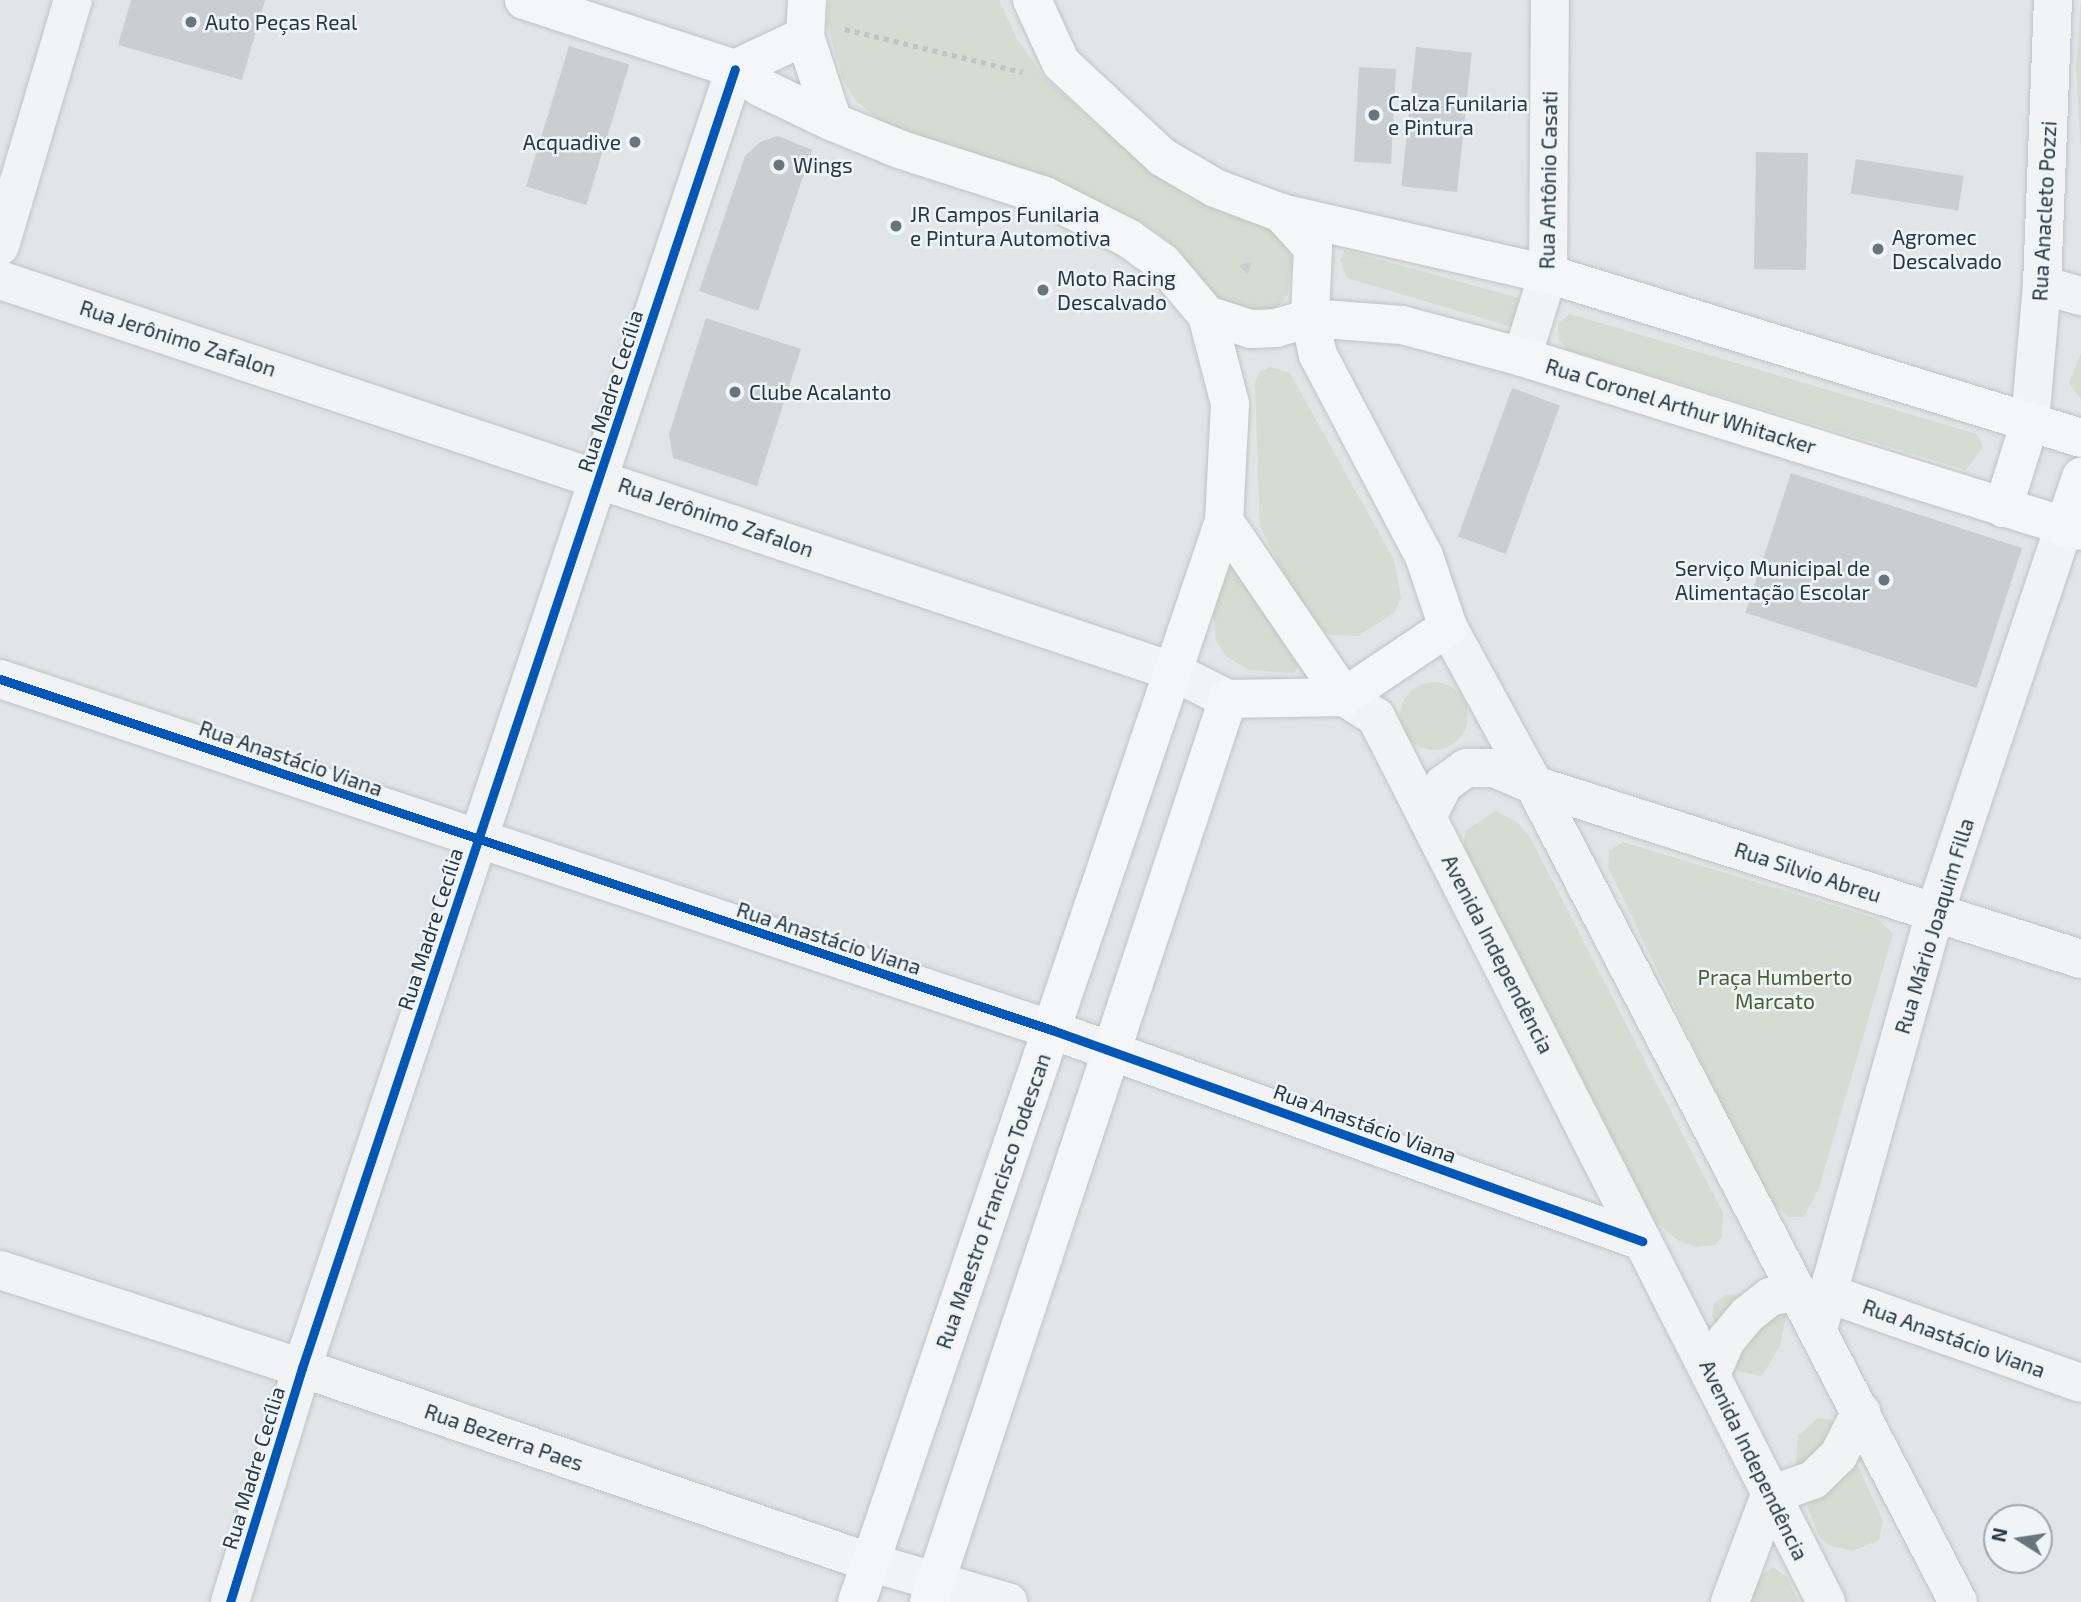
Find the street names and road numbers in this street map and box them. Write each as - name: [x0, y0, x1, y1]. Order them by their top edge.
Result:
- street label: Rua Antônio Casati: [1534, 90, 1562, 270]
- street label: Rua Anacleto Pozzi: [2027, 120, 2061, 302]
- street label: Rua Jerônimo Zafalon: [76, 294, 280, 382]
- street label: Rua Madre Cecília: [572, 307, 648, 475]
- street label: Rua Coronel Arthur Whitacker: [1542, 353, 1820, 459]
- street label: Rua Jerônimo Zafalon: [615, 472, 817, 562]
- street label: Rua Anastácio Viana: [195, 715, 387, 801]
- street label: Rua Mário Joaquim Filla: [1889, 815, 1979, 1037]
- street label: Rua Silvio Abreu: [1731, 836, 1885, 908]
- street label: Rua Madre Cecília: [392, 845, 468, 1013]
- street label: Avenida Independência: [1437, 850, 1559, 1058]
- street label: Rua Anastácio Viana: [733, 896, 925, 980]
- street label: Rua Maestro Francisco Todescan: [930, 1050, 1056, 1352]
- street label: Rua Anastácio Viana: [1270, 1078, 1460, 1168]
- street label: Rua Anastácio Viana: [1859, 1293, 2049, 1383]
- street label: Avenida Independência: [1695, 1356, 1813, 1564]
- street label: Rua Madre Cecília: [216, 1384, 290, 1552]
- street label: Rua Bezerra Paes: [421, 1398, 587, 1476]

